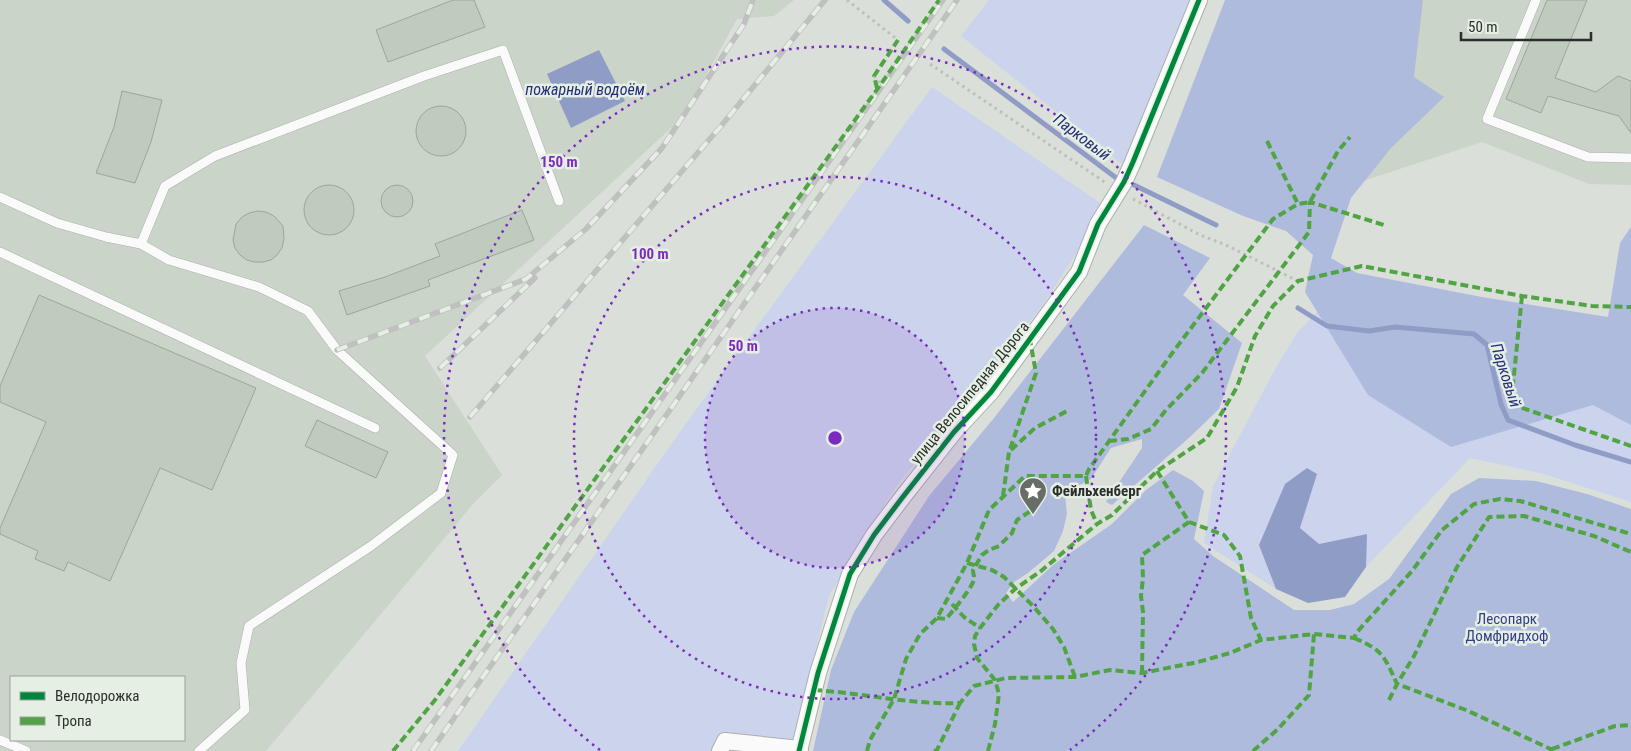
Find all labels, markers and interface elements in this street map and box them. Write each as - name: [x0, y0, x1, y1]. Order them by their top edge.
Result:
- scale bar: [1461, 10, 1591, 42]
- text: 50 m: [1468, 18, 1498, 36]
- water label: пожарный водоём: [525, 80, 645, 99]
- water label: Парковый: [1050, 110, 1114, 165]
- text: 150 m: [540, 153, 578, 171]
- text: 100 m: [631, 245, 669, 263]
- street label: улица Велосипедная Дорога: [907, 318, 1033, 468]
- text: 50 m: [728, 337, 758, 355]
- water label: Парковый: [1487, 341, 1525, 409]
- centre of rings: [826, 429, 844, 447]
- place icon: Фейльхенберг: [1018, 476, 1048, 515]
- place label: Фейльхенберг: [1052, 482, 1142, 500]
- park label: Лесопарк Домфридхоф: [1465, 610, 1549, 645]
- legend: [10, 676, 185, 741]
- text: Велодорожка: [55, 687, 140, 705]
- text: Тропа: [55, 712, 92, 730]

